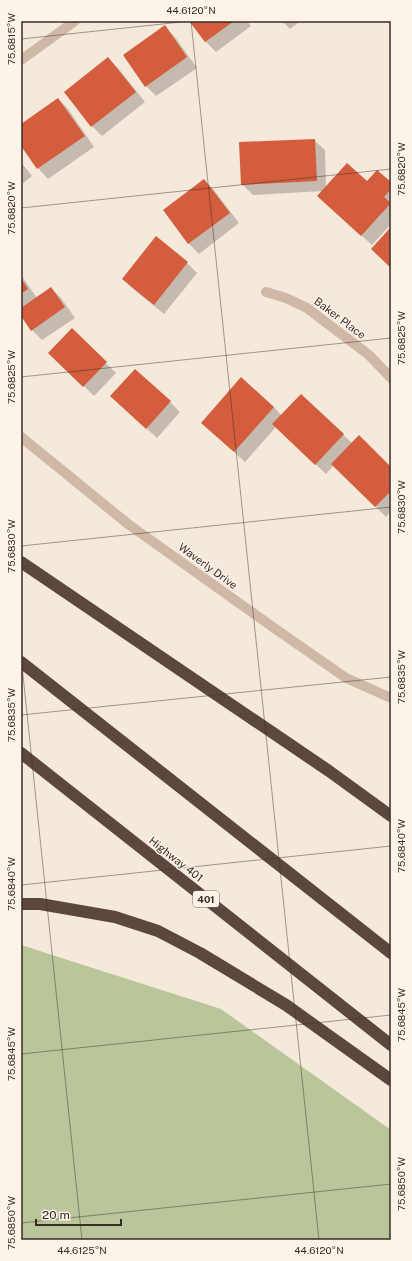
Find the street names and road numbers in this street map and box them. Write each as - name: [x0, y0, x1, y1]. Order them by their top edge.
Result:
- street label: Baker Place: [312, 295, 368, 341]
- street label: Waverly Drive: [176, 541, 240, 591]
- street label: Highway 401: [147, 834, 205, 884]
- road number: 401: [193, 891, 219, 907]

